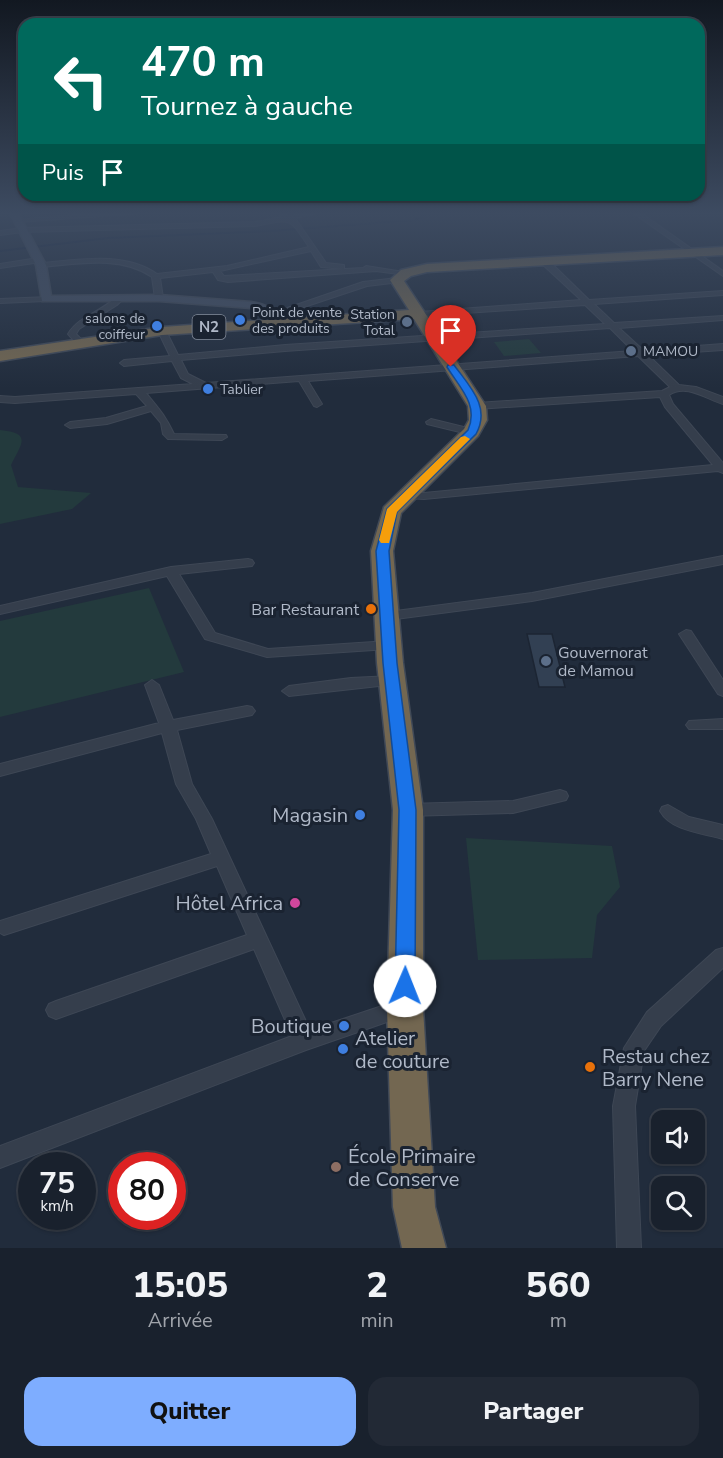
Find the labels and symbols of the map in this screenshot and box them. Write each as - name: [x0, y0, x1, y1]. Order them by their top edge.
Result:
- place label: Point de vente des produits: [252, 303, 342, 338]
- place label: Station Total: [350, 305, 396, 340]
- pin: [425, 305, 476, 367]
- place label: salons de coiffeur: [85, 309, 145, 344]
- marker: Point de vente des produits: [233, 313, 247, 327]
- road number: N2: [192, 315, 226, 339]
- marker: Station Total: [400, 315, 414, 329]
- marker: salons de coiffeur: [150, 319, 164, 333]
- place label: MAMOU: [643, 342, 698, 361]
- marker: MAMOU: [624, 344, 638, 358]
- place label: Tablier: [220, 380, 263, 399]
- marker: Tablier: [201, 382, 215, 396]
- place label: Bar Restaurant: [251, 599, 359, 621]
- marker: Bar Restaurant: [364, 602, 378, 616]
- place label: Gouvernorat de Mamou: [558, 642, 648, 682]
- marker: Gouvernorat de Mamou: [539, 654, 553, 668]
- place label: Magasin: [272, 802, 348, 829]
- marker: Magasin: [353, 808, 367, 822]
- place label: Hôtel Africa: [175, 890, 283, 917]
- marker: Hôtel Africa: [288, 896, 302, 910]
- position arrow: [373, 954, 437, 1018]
- place label: Boutique: [251, 1013, 332, 1040]
- marker: Boutique: [337, 1019, 351, 1033]
- place label: Atelier de couture: [355, 1025, 450, 1075]
- marker: Atelier de couture: [336, 1042, 350, 1056]
- place label: Restau chez Barry Nene: [602, 1043, 710, 1093]
- marker: Restau chez Barry Nene: [583, 1060, 597, 1074]
- place label: École Primaire de Conserve: [348, 1143, 476, 1193]
- speed limit sign: 80: [108, 1152, 186, 1230]
- marker: École Primaire de Conserve: [329, 1160, 343, 1174]

